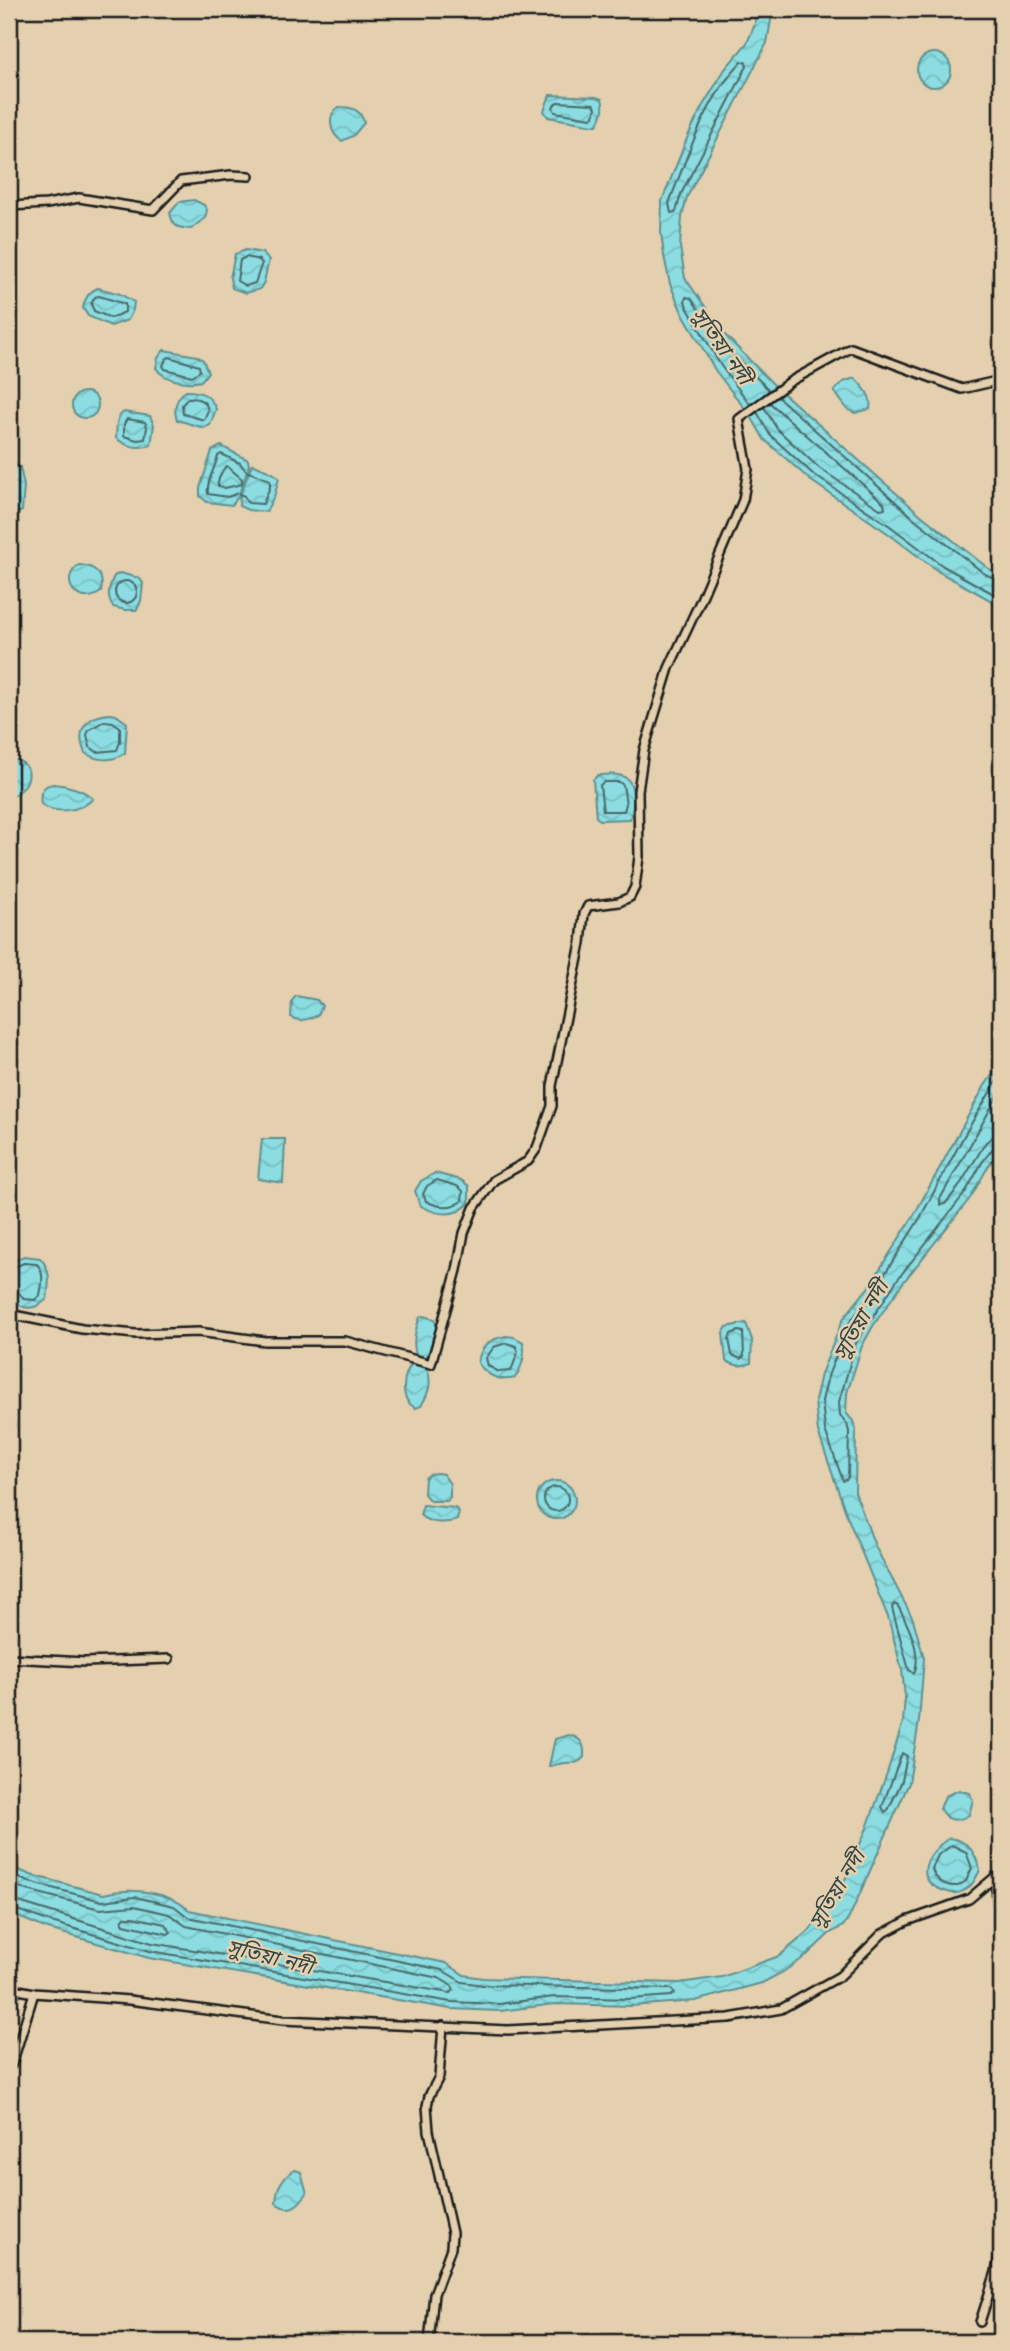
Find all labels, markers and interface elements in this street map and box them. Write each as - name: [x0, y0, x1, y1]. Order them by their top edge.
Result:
- water label: সুতিয়া নদী: [686, 303, 760, 393]
- water label: সুতিয়া নদী: [828, 1272, 896, 1365]
- water label: সুতিয়া নদী: [803, 1841, 873, 1933]
- water label: সুতিয়া নদী: [224, 1934, 320, 1981]

